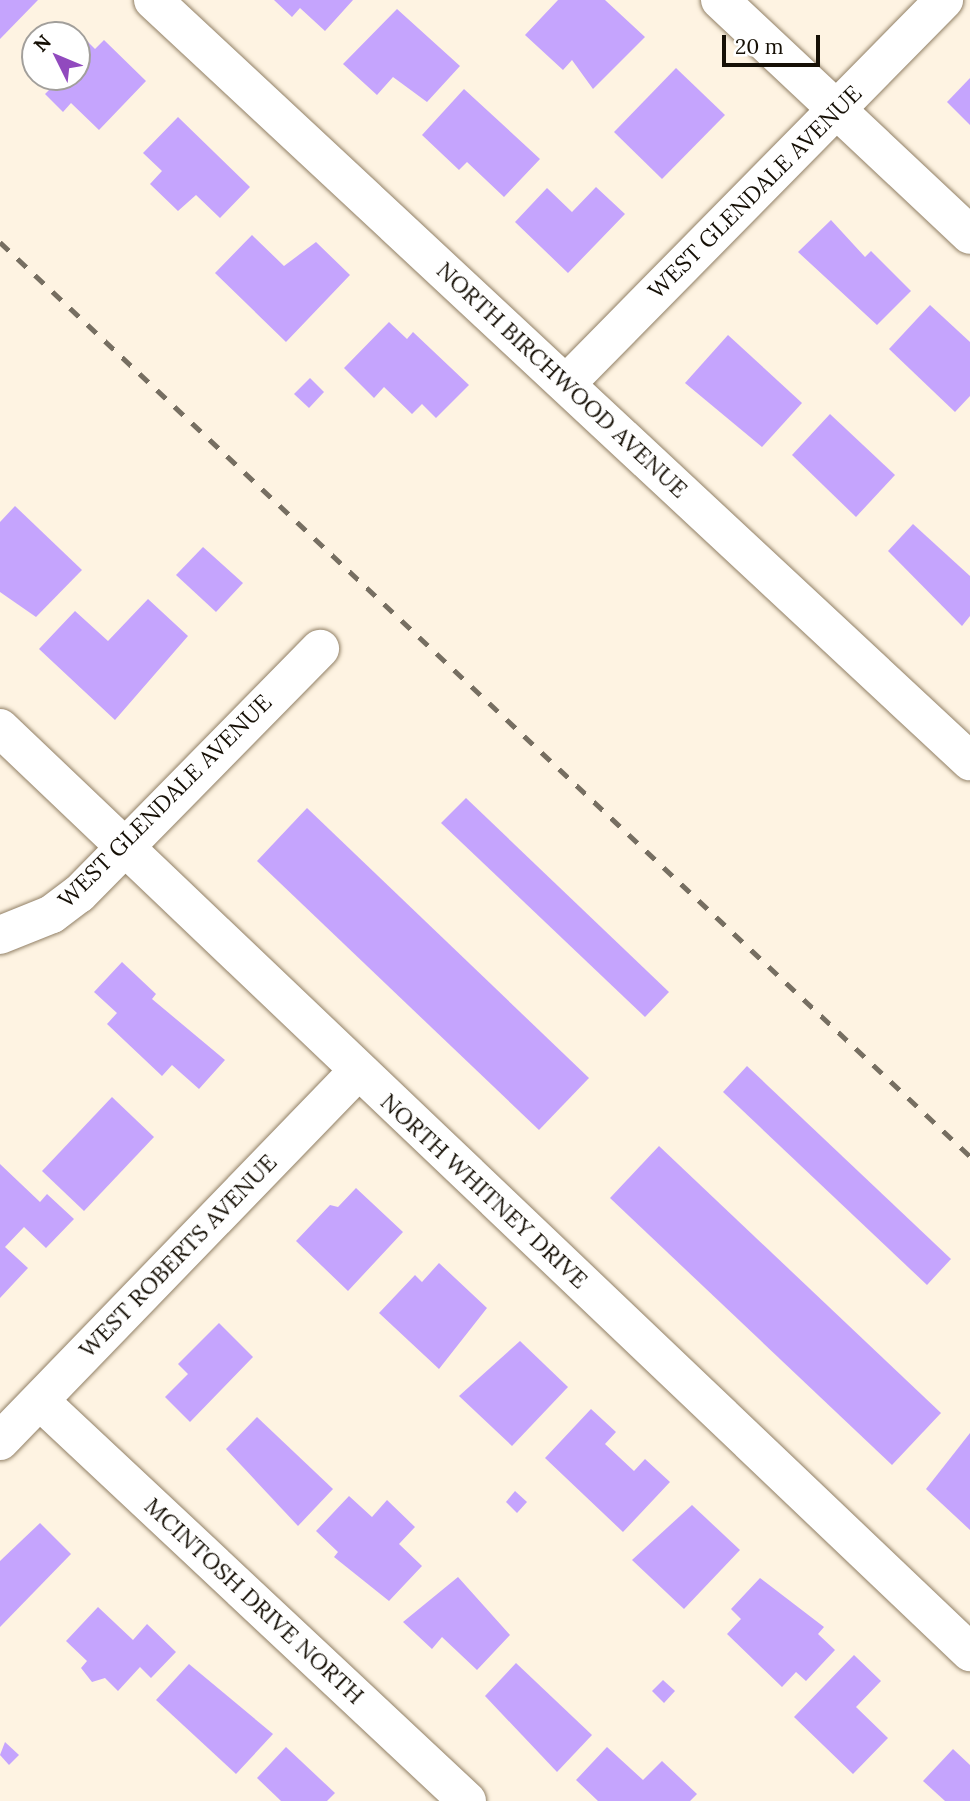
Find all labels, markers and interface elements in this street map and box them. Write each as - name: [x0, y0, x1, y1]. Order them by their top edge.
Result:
- north arrow: [21, 21, 91, 91]
- scale bar: [725, 21, 823, 65]
- text: N: [28, 29, 56, 57]
- text: 20 m: [735, 33, 784, 60]
- street label: WEST GLENDALE AVENUE: [643, 80, 867, 304]
- street label: NORTH BIRCHWOOD AVENUE: [431, 256, 693, 504]
- street label: WEST GLENDALE AVENUE: [53, 689, 277, 913]
- street label: NORTH WHITNEY DRIVE: [375, 1088, 593, 1294]
- street label: WEST ROBERTS AVENUE: [74, 1149, 282, 1363]
- street label: MCINTOSH DRIVE NORTH: [139, 1492, 369, 1710]

